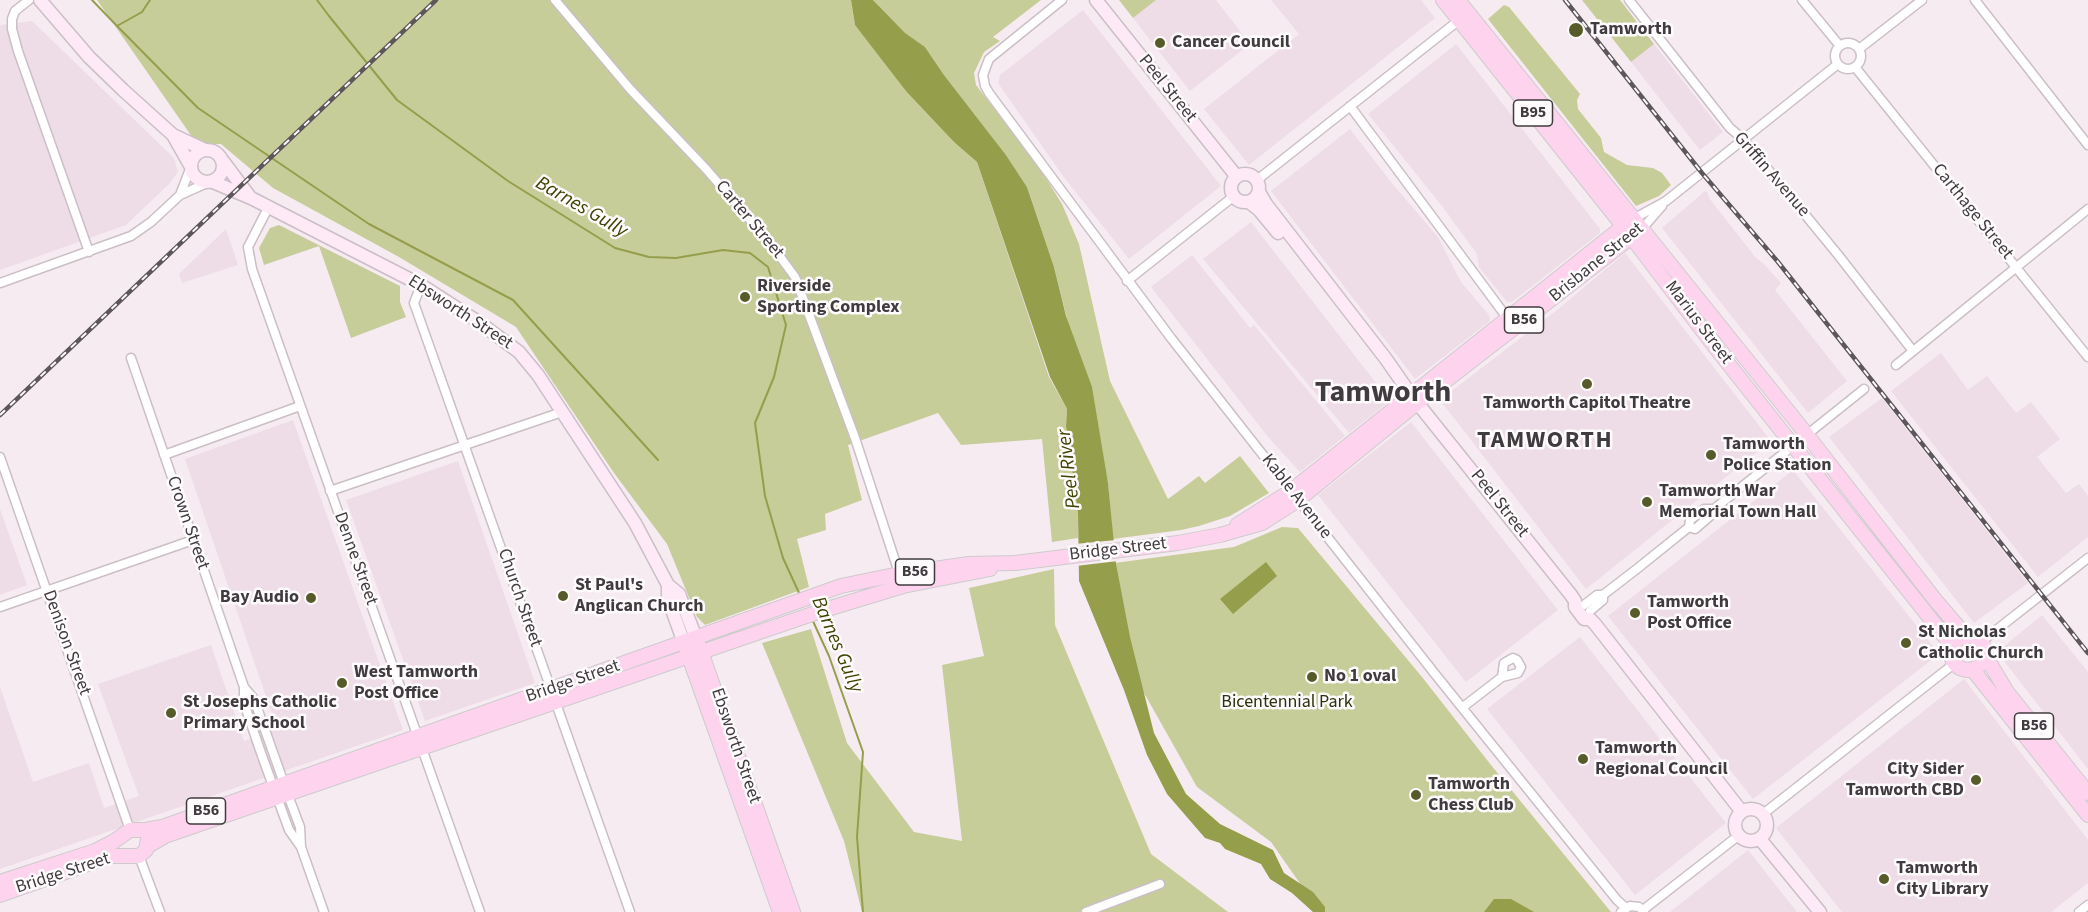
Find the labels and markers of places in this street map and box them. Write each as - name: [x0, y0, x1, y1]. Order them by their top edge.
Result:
- place label: Tamworth: [1590, 19, 1672, 41]
- marker: Tamworth: [1567, 21, 1585, 39]
- place label: Cancer Council: [1172, 32, 1290, 54]
- marker: Cancer Council: [1153, 36, 1167, 50]
- place label: Riverside Sporting Complex: [757, 276, 899, 318]
- marker: Riverside Sporting Complex: [738, 290, 752, 304]
- marker: Tamworth Capitol Theatre: [1580, 377, 1594, 391]
- place label: Tamworth Capitol Theatre: [1483, 393, 1691, 415]
- place label: Tamworth Police Station: [1723, 434, 1832, 476]
- marker: Tamworth Police Station: [1704, 448, 1718, 462]
- place label: Tamworth War Memorial Town Hall: [1659, 481, 1816, 524]
- marker: Tamworth War Memorial Town Hall: [1640, 495, 1654, 509]
- place label: St Paul's Anglican Church: [575, 575, 704, 618]
- place label: Bay Audio: [220, 587, 299, 609]
- marker: St Paul's Anglican Church: [556, 589, 570, 603]
- marker: Bay Audio: [304, 591, 318, 605]
- place label: Tamworth Post Office: [1647, 592, 1732, 634]
- marker: Tamworth Post Office: [1628, 606, 1642, 620]
- place label: St Nicholas Catholic Church: [1918, 622, 2044, 664]
- marker: St Nicholas Catholic Church: [1899, 636, 1913, 650]
- place label: West Tamworth Post Office: [354, 662, 478, 704]
- place label: No 1 oval: [1324, 666, 1396, 688]
- marker: No 1 oval: [1305, 670, 1319, 684]
- marker: West Tamworth Post Office: [335, 676, 349, 690]
- place label: St Josephs Catholic Primary School: [183, 692, 337, 734]
- marker: St Josephs Catholic Primary School: [164, 706, 178, 720]
- place label: Tamworth Regional Council: [1595, 738, 1728, 780]
- marker: Tamworth Regional Council: [1576, 752, 1590, 766]
- place label: City Sider Tamworth CBD: [1846, 759, 1964, 802]
- marker: City Sider Tamworth CBD: [1969, 773, 1983, 787]
- place label: Tamworth Chess Club: [1428, 774, 1514, 816]
- marker: Tamworth Chess Club: [1409, 788, 1423, 802]
- place label: Tamworth City Library: [1896, 858, 1989, 900]
- marker: Tamworth City Library: [1877, 872, 1891, 886]

